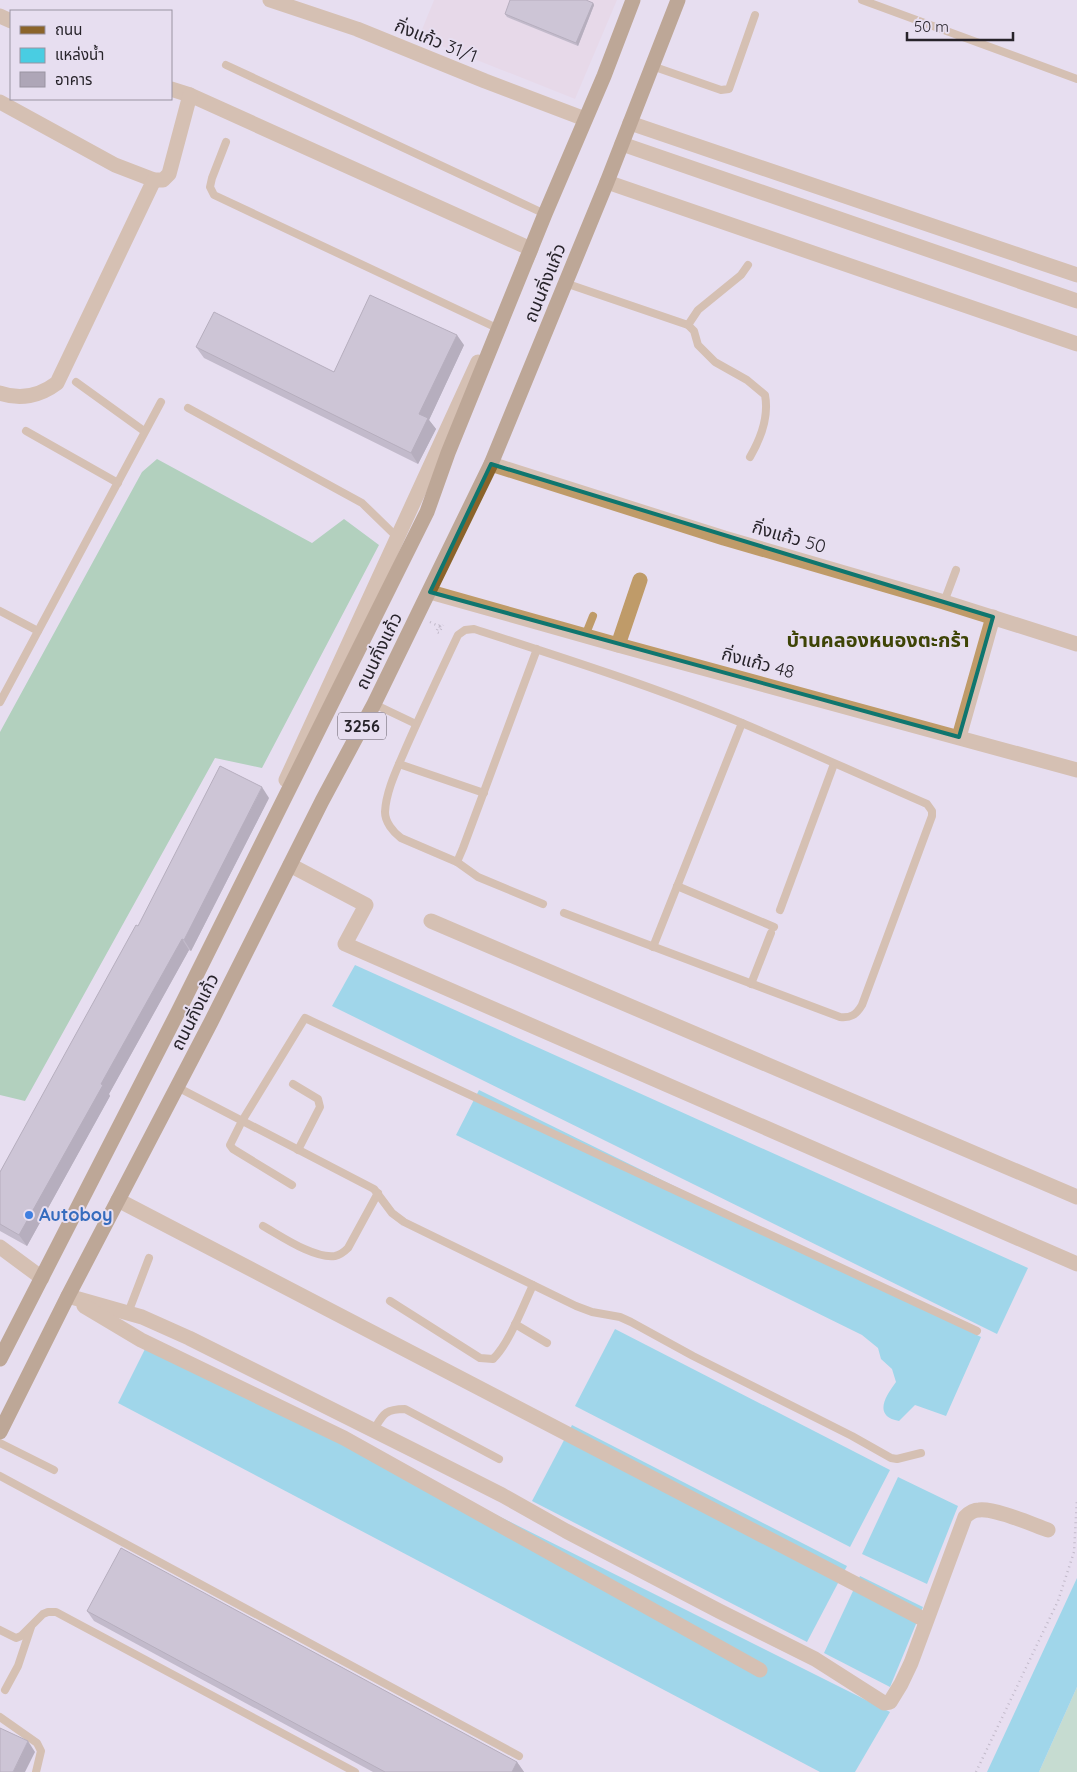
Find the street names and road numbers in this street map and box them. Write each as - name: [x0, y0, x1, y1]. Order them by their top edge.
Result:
- street label: กิ่งแก้ว 31/1: [391, 13, 481, 68]
- street label: ถนนกิ่งแก้ว: [518, 240, 571, 326]
- street label: กิ่งแก้ว 50: [750, 515, 829, 558]
- street label: ถนนกิ่งแก้ว: [350, 608, 407, 693]
- street label: กิ่งแก้ว 48: [719, 642, 797, 683]
- road number: 3256: [338, 712, 386, 739]
- street label: ถนนกิ่งแก้ว: [165, 969, 224, 1054]

